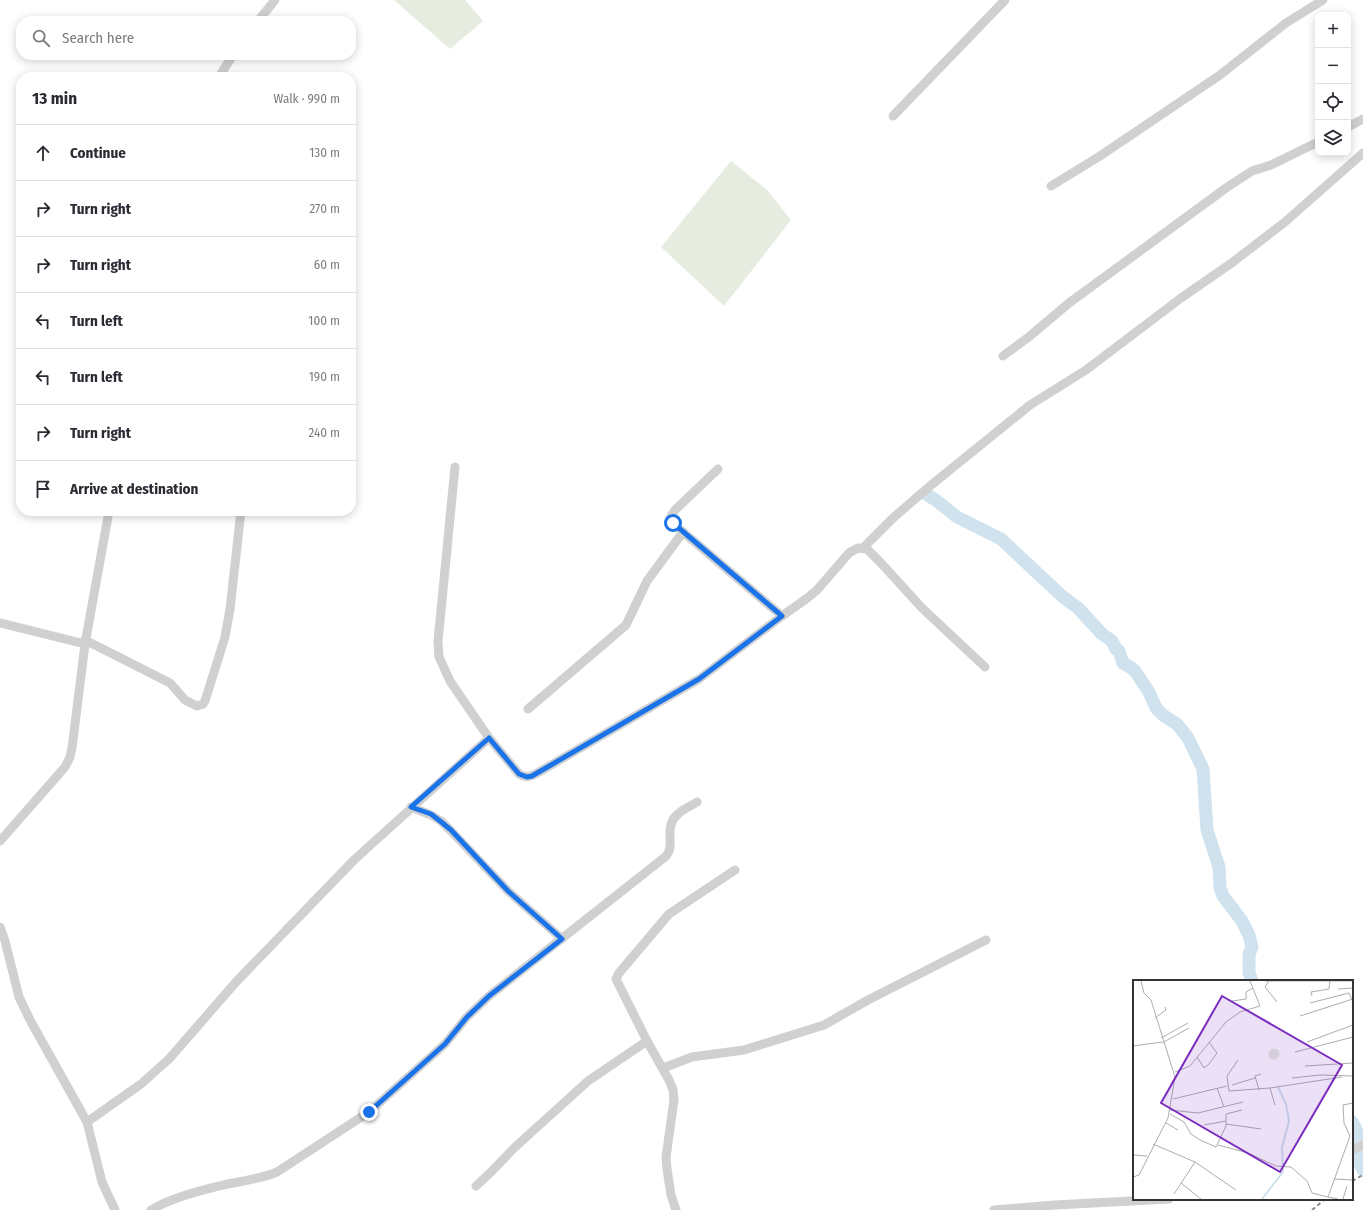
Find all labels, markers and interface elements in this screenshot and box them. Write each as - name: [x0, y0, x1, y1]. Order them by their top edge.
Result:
- map controls: [1315, 12, 1351, 156]
- button: +: [1315, 12, 1351, 48]
- search box: [16, 16, 356, 60]
- icon: search: [30, 27, 52, 49]
- text: Search here: [62, 29, 134, 47]
- button: −: [1315, 48, 1351, 84]
- button: locate: [1315, 84, 1351, 120]
- text: 13 min: [32, 88, 77, 109]
- text: Walk · 990 m: [274, 91, 340, 106]
- button: layers: [1315, 120, 1351, 156]
- icon: ahead: [32, 142, 54, 164]
- text: Continue: [70, 144, 126, 162]
- text: 130 m: [309, 145, 340, 160]
- icon: right: [32, 198, 54, 220]
- text: Turn right: [70, 200, 131, 218]
- text: 270 m: [309, 201, 340, 216]
- icon: right: [32, 254, 54, 276]
- text: Turn right: [70, 256, 131, 274]
- text: 60 m: [314, 257, 340, 272]
- icon: left: [32, 310, 54, 332]
- text: Turn left: [70, 312, 123, 330]
- text: 100 m: [308, 313, 340, 328]
- icon: left: [32, 366, 54, 388]
- text: Turn left: [70, 368, 123, 386]
- text: 190 m: [309, 369, 340, 384]
- icon: right: [32, 422, 54, 444]
- text: Turn right: [70, 424, 131, 442]
- text: 240 m: [308, 425, 340, 440]
- icon: arrive: [32, 478, 54, 500]
- text: Arrive at destination: [70, 480, 198, 498]
- route start: [664, 514, 682, 532]
- inset map: [1133, 980, 1353, 1200]
- route end: [360, 1103, 378, 1121]

